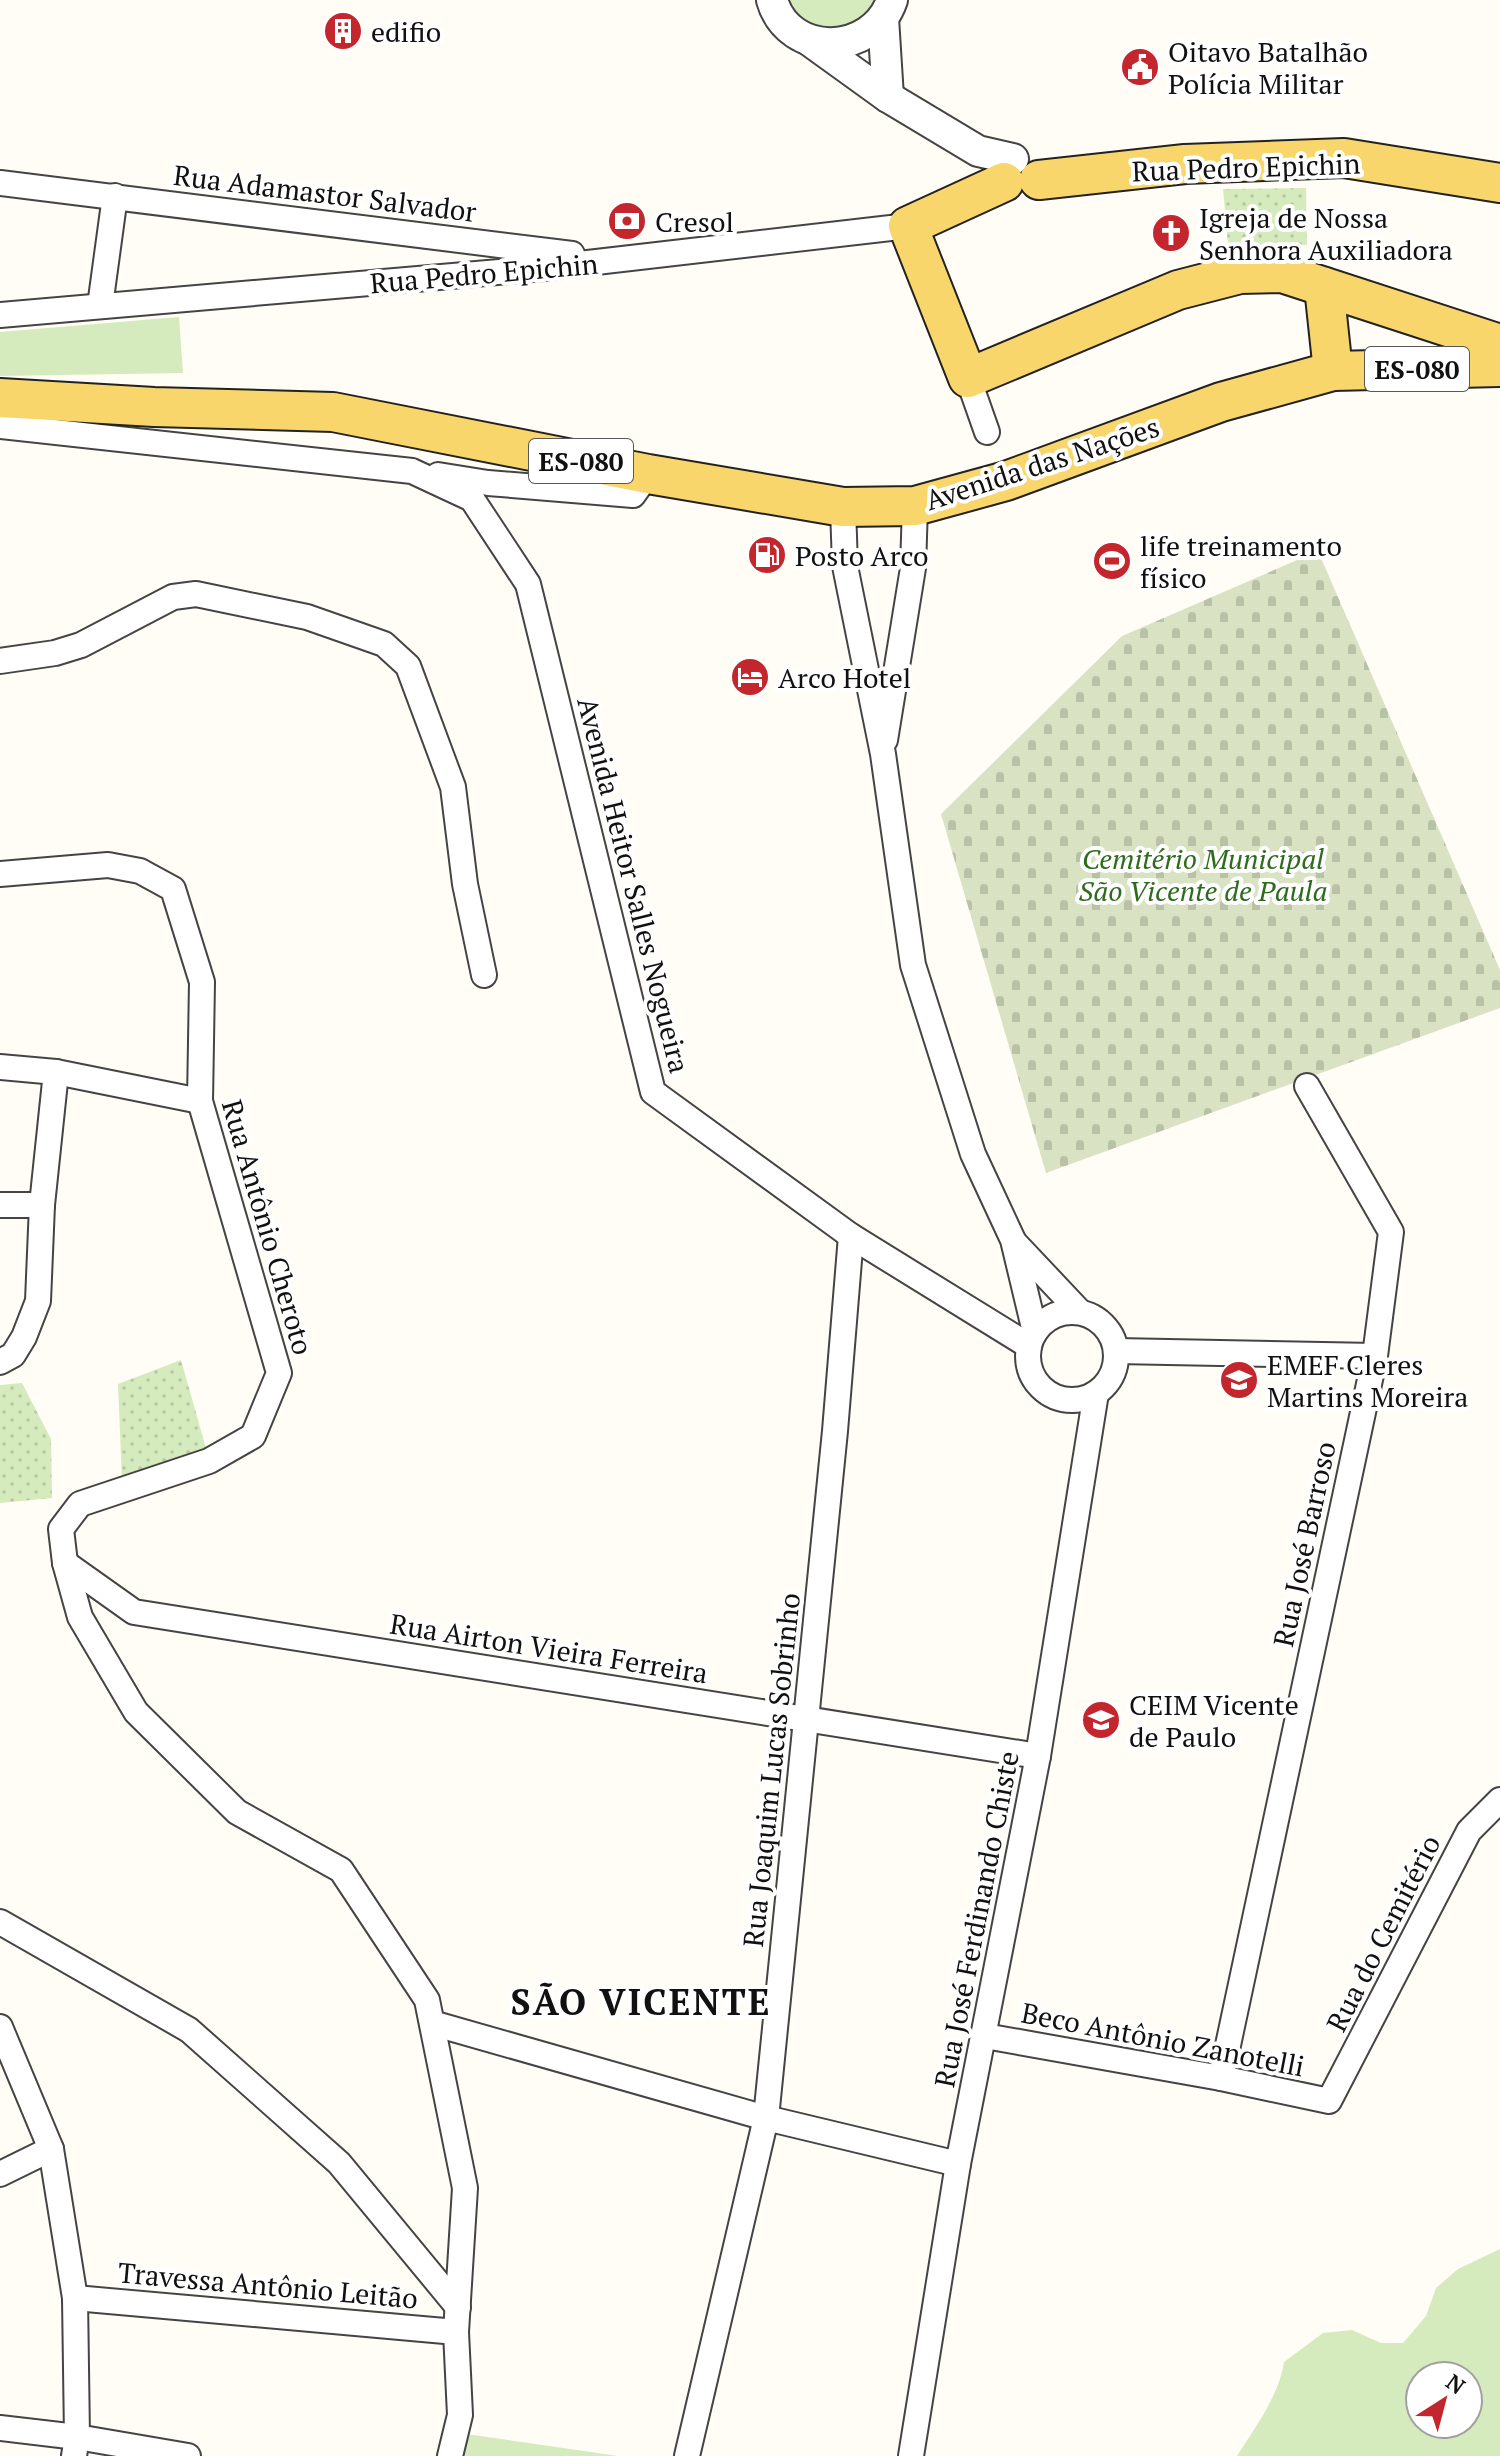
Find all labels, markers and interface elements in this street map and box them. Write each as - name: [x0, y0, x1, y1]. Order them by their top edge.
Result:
- building icon: edifio: [322, 10, 364, 52]
- place label: edifio: [371, 13, 441, 50]
- place label: Oitavo Batalhão Polícia Militar: [1168, 33, 1368, 102]
- public building icon: Oitavo Batalhão Polícia Militar: [1119, 46, 1161, 88]
- street label: Rua Pedro Epichin: [1131, 145, 1361, 189]
- street label: Rua Adamastor Salvador: [172, 156, 479, 230]
- place label: Igreja de Nossa Senhora Auxiliadora: [1199, 199, 1453, 268]
- bank icon: Cresol: [606, 200, 648, 242]
- place label: Cresol: [655, 203, 734, 240]
- church icon: Igreja de Nossa Senhora Auxiliadora: [1150, 212, 1192, 254]
- street label: Rua Pedro Epichin: [369, 245, 600, 301]
- road number: ES-080: [1365, 347, 1469, 391]
- street label: Avenida das Nações: [920, 408, 1164, 518]
- road number: ES-080: [529, 439, 633, 483]
- place label: life treinamento físico: [1140, 527, 1342, 596]
- fuel station icon: Posto Arco: [746, 534, 788, 576]
- place label: Posto Arco: [795, 537, 929, 574]
- sports icon: life treinamento físico: [1091, 540, 1133, 582]
- hotel icon: Arco Hotel: [729, 656, 771, 698]
- place label: Arco Hotel: [778, 659, 911, 696]
- street label: Avenida Heitor Salles Nogueira: [569, 693, 699, 1077]
- park label: Cemitério Municipal São Vicente de Paula: [1078, 840, 1328, 909]
- street label: Rua Antônio Cheroto: [214, 1095, 322, 1359]
- place label: EMEF Cleres Martins Moreira: [1267, 1346, 1468, 1415]
- school or university icon: EMEF Cleres Martins Moreira: [1218, 1359, 1260, 1401]
- street label: Rua José Barroso: [1264, 1438, 1344, 1650]
- street label: Rua Joaquim Lucas Sobrinho: [734, 1591, 808, 1949]
- street label: Rua Airton Vieira Ferreira: [388, 1605, 710, 1691]
- place label: CEIM Vicente de Paulo: [1129, 1686, 1299, 1755]
- school or university icon: CEIM Vicente de Paulo: [1080, 1699, 1122, 1741]
- street label: Rua José Ferdinando Chiste: [925, 1748, 1027, 2090]
- street label: Rua do Cemitério: [1318, 1828, 1448, 2038]
- district label: SÃO VICENTE: [511, 1978, 771, 2025]
- street label: Beco Antônio Zanotelli: [1018, 1993, 1308, 2085]
- street label: Travessa Antônio Leitão: [117, 2253, 419, 2317]
- north arrow: [1404, 2360, 1484, 2440]
- text: N: [1441, 2367, 1472, 2400]

